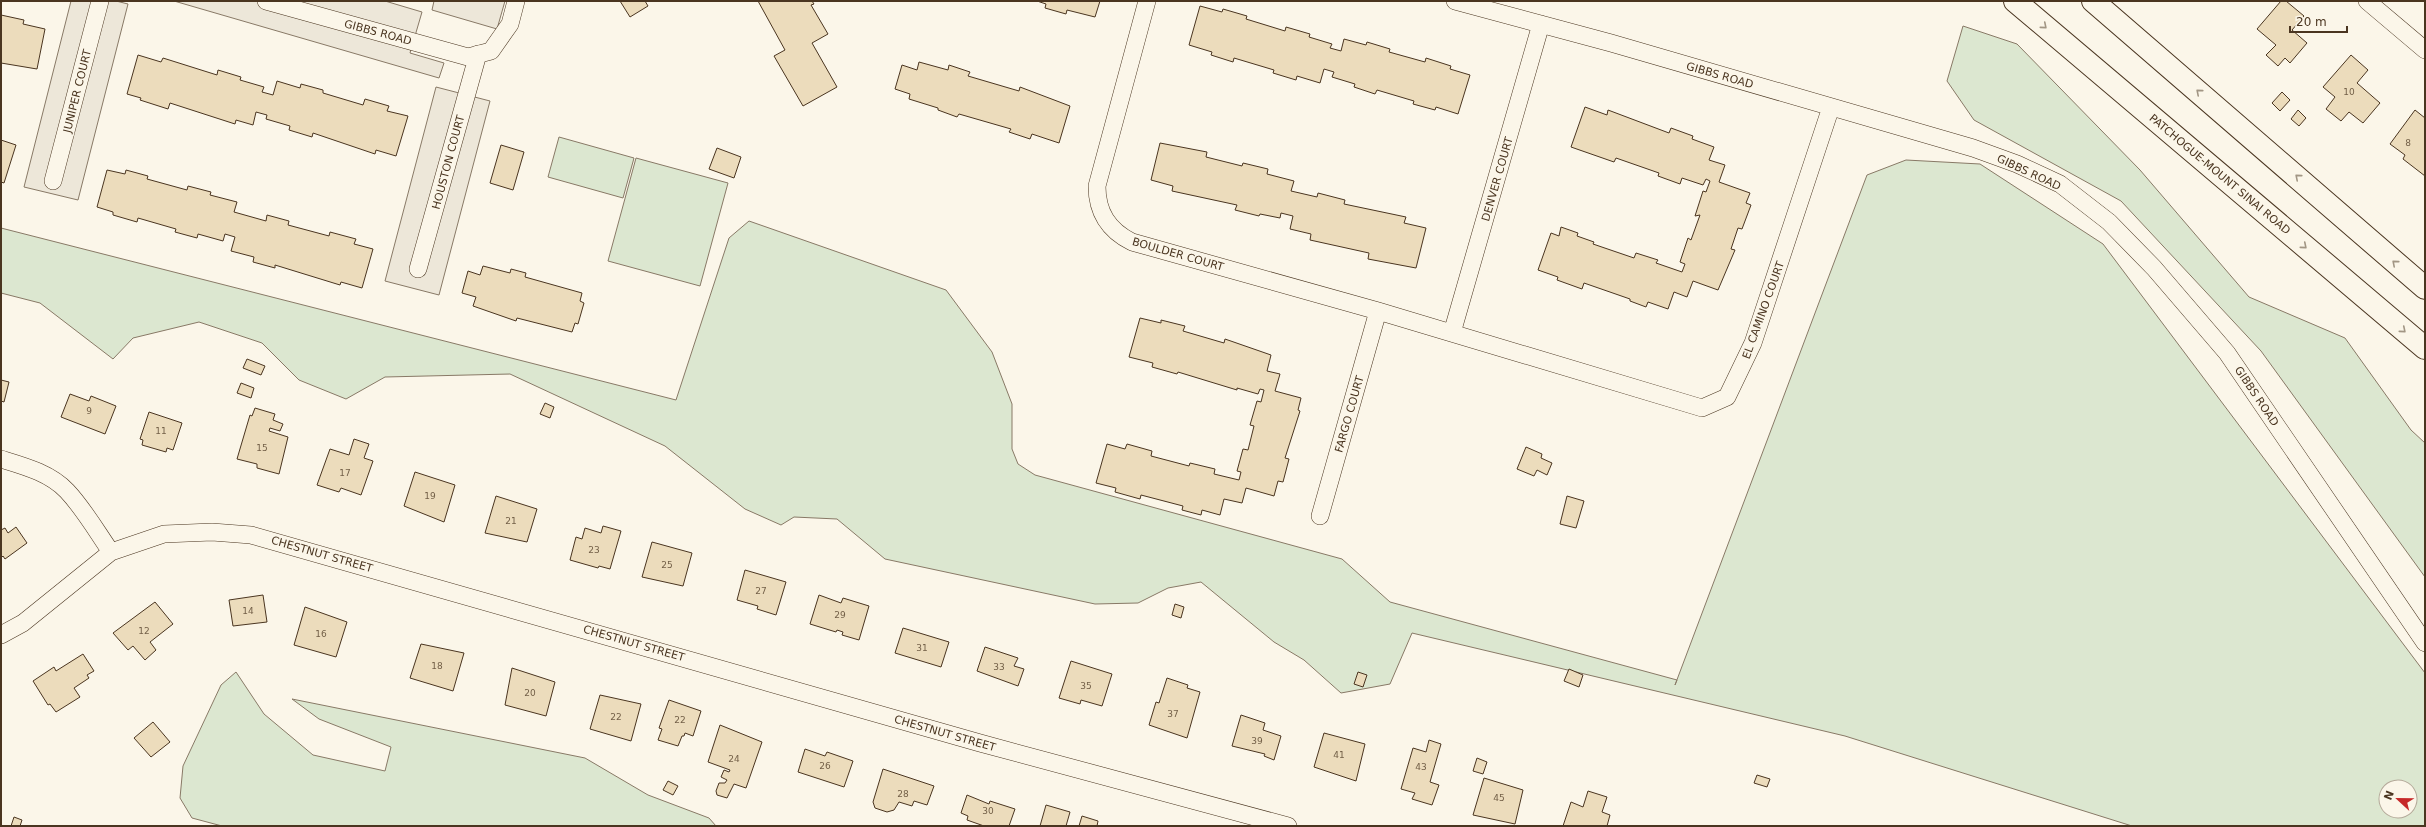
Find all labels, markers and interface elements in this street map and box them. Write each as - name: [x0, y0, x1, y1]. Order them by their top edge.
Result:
- scale bar: [2290, 8, 2347, 34]
- text: 20 m: [2296, 15, 2327, 29]
- street label: GIBBS ROAD: [343, 17, 413, 48]
- one-way arrow: [2040, 22, 2047, 29]
- street label: JUNIPER COURT: [61, 48, 94, 135]
- street label: GIBBS ROAD: [1685, 60, 1755, 91]
- house number: 10: [2343, 87, 2355, 97]
- one-way arrow: [2197, 90, 2204, 97]
- street label: PATCHOGUE-MOUNT SINAI ROAD: [2146, 111, 2293, 237]
- street label: HOUSTON COURT: [430, 113, 467, 211]
- street label: DENVER COURT: [1479, 135, 1516, 223]
- house number: 8: [2405, 138, 2411, 148]
- street label: GIBBS ROAD: [1995, 152, 2063, 193]
- one-way arrow: [2295, 175, 2302, 182]
- street label: BOULDER COURT: [1131, 235, 1225, 274]
- one-way arrow: [2299, 241, 2307, 248]
- street label: EL CAMINO COURT: [1740, 259, 1787, 361]
- one-way arrow: [2393, 261, 2400, 268]
- one-way arrow: [2398, 325, 2406, 332]
- street label: GIBBS ROAD: [2232, 364, 2281, 429]
- street label: FARGO COURT: [1332, 374, 1367, 454]
- house number: 9: [86, 406, 92, 416]
- house number: 11: [155, 426, 167, 436]
- house number: 15: [256, 443, 268, 453]
- house number: 17: [339, 468, 351, 478]
- house number: 19: [424, 491, 436, 501]
- house number: 21: [505, 516, 517, 526]
- street label: CHESTNUT STREET: [270, 534, 374, 575]
- house number: 23: [588, 545, 600, 555]
- house number: 25: [661, 560, 673, 570]
- house number: 27: [755, 586, 767, 596]
- house number: 14: [242, 606, 254, 616]
- house number: 29: [834, 610, 846, 620]
- street label: CHESTNUT STREET: [582, 623, 686, 664]
- house number: 12: [138, 626, 150, 636]
- house number: 16: [315, 629, 327, 639]
- house number: 31: [916, 643, 928, 653]
- house number: 18: [431, 661, 443, 671]
- house number: 33: [993, 662, 1005, 672]
- house number: 35: [1080, 681, 1092, 691]
- house number: 20: [524, 688, 536, 698]
- house number: 37: [1167, 709, 1179, 719]
- house number: 22: [610, 712, 622, 722]
- street label: CHESTNUT STREET: [893, 713, 997, 754]
- house number: 22: [674, 715, 686, 725]
- house number: 39: [1251, 736, 1263, 746]
- house number: 41: [1333, 750, 1345, 760]
- house number: 24: [728, 754, 740, 764]
- house number: 26: [819, 761, 831, 771]
- house number: 43: [1415, 762, 1427, 772]
- north arrow: [2378, 779, 2418, 819]
- house number: 28: [897, 789, 909, 799]
- text: N: [2381, 789, 2397, 802]
- house number: 45: [1493, 793, 1505, 803]
- house number: 30: [982, 806, 994, 816]

